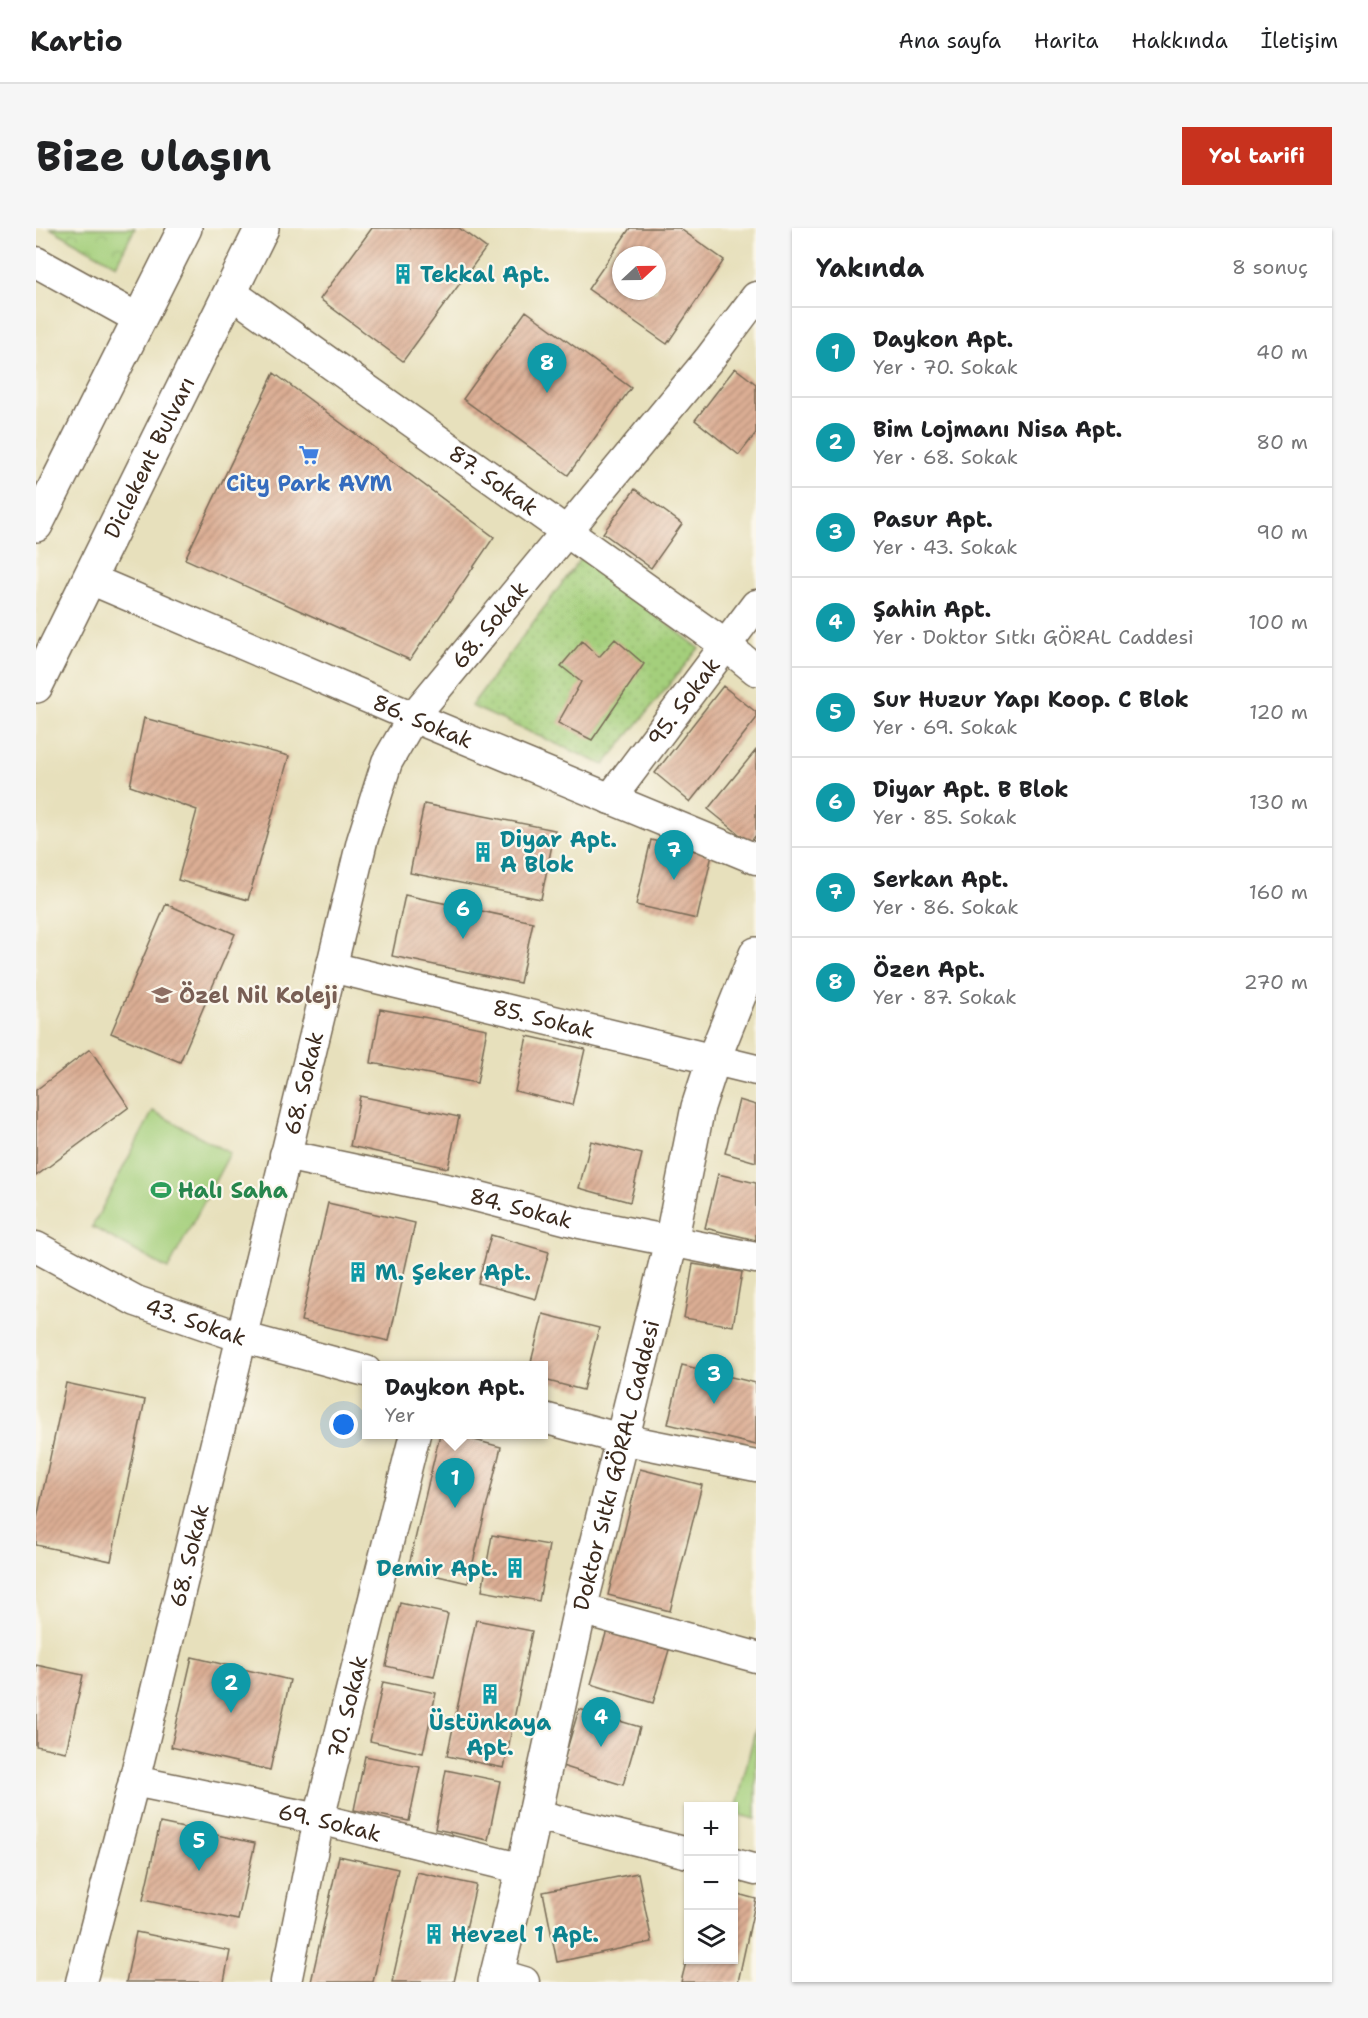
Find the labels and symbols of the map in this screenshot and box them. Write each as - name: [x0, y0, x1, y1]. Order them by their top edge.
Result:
- north arrow: [612, 246, 666, 300]
- place label: Tekkal Apt.: [420, 260, 550, 289]
- building icon: Tekkal Apt.: [391, 262, 415, 286]
- pin: 8: [528, 344, 566, 393]
- street label: Diclekent Bulvarı: [97, 372, 201, 543]
- street label: 87. Sokak: [443, 438, 544, 522]
- supermarket icon: City Park AVM: [297, 443, 321, 467]
- place label: City Park AVM: [226, 469, 392, 498]
- street label: 68. Sokak: [445, 575, 534, 674]
- street label: 95. Sokak: [640, 651, 726, 752]
- street label: 86. Sokak: [369, 687, 477, 755]
- place label: Diyar Apt. A Blok: [500, 825, 617, 879]
- pin: 7: [654, 830, 694, 880]
- building icon: Diyar Apt. A Blok: [471, 840, 495, 864]
- pin: 6: [444, 890, 482, 939]
- place label: Özel Nil Koleji: [179, 981, 338, 1010]
- school or university icon: Özel Nil Koleji: [150, 983, 174, 1007]
- street label: 85. Sokak: [490, 992, 598, 1045]
- street label: 68. Sokak: [277, 1029, 330, 1138]
- place label: Halı Saha: [178, 1176, 288, 1205]
- sports icon: Halı Saha: [149, 1178, 173, 1202]
- street label: 84. Sokak: [467, 1181, 576, 1235]
- place label: M. Şeker Apt.: [375, 1258, 531, 1287]
- building icon: M. Şeker Apt.: [346, 1260, 370, 1284]
- street label: 43. Sokak: [142, 1291, 250, 1352]
- street label: Doktor Sıtkı GÖRAL Caddesi: [566, 1317, 666, 1613]
- pin: 3: [694, 1354, 734, 1404]
- your location: [329, 1410, 358, 1439]
- pin: 1: [436, 1458, 474, 1508]
- street label: 68. Sokak: [162, 1501, 215, 1610]
- place label: Demir Apt.: [376, 1554, 498, 1583]
- building icon: Demir Apt.: [503, 1556, 527, 1580]
- street label: 70. Sokak: [320, 1652, 374, 1761]
- pin: 2: [212, 1664, 250, 1713]
- building icon: Üstünkaya Apt.: [478, 1682, 502, 1706]
- pin: 4: [582, 1698, 620, 1747]
- place label: Üstünkaya Apt.: [429, 1708, 551, 1762]
- street label: 69. Sokak: [276, 1796, 384, 1848]
- pin: 5: [180, 1822, 218, 1871]
- place label: Hevzel 1 Apt.: [451, 1920, 599, 1949]
- building icon: Hevzel 1 Apt.: [422, 1922, 446, 1946]

